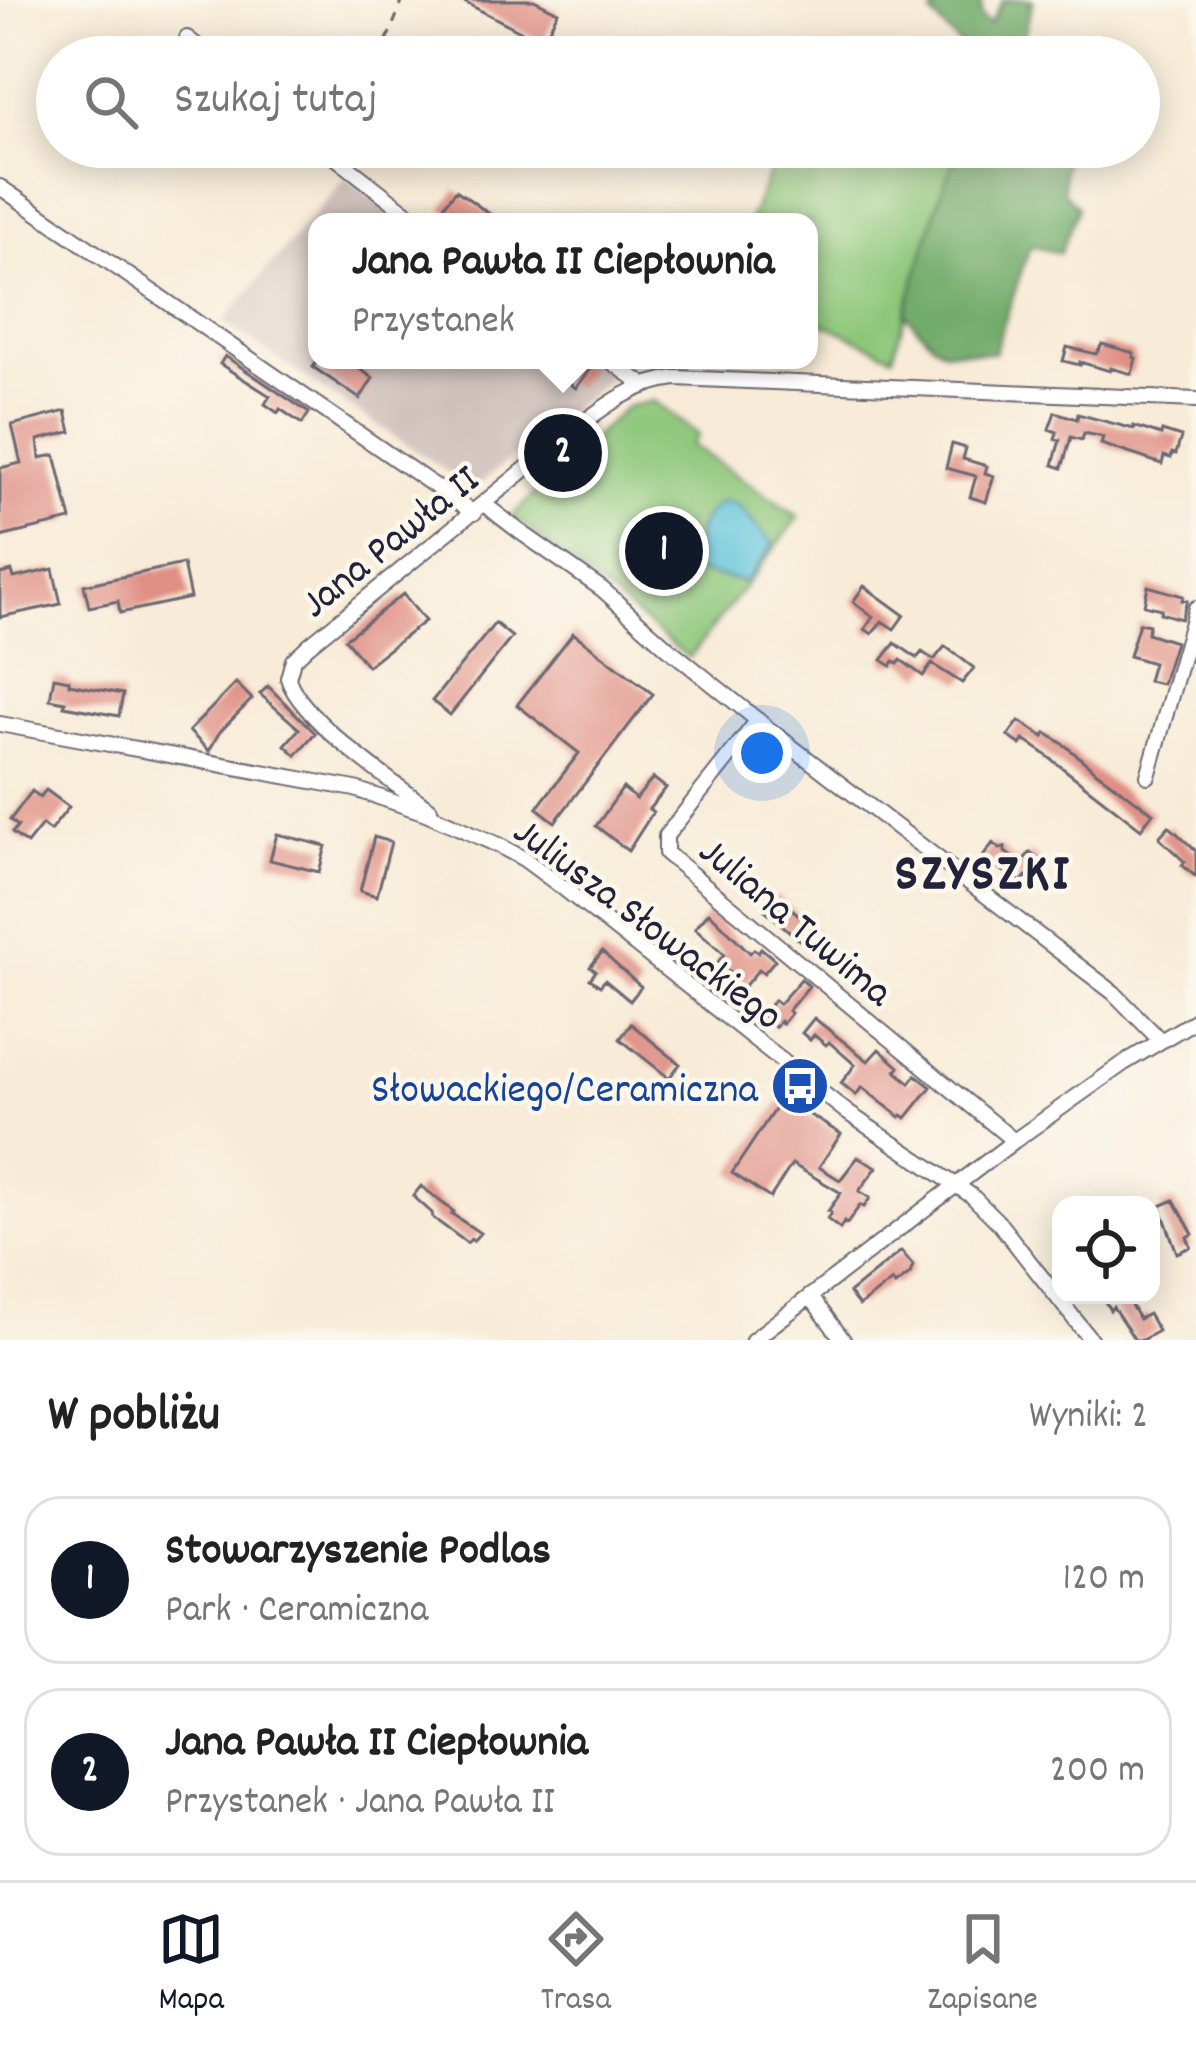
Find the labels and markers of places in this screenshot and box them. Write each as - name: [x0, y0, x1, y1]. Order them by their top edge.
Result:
- pin: 2: [524, 408, 602, 498]
- pin: 1: [625, 506, 703, 596]
- bus stop icon: Słowackiego/Ceramiczna: [769, 1055, 831, 1117]
- place label: Słowackiego/Ceramiczna: [371, 1063, 759, 1123]

